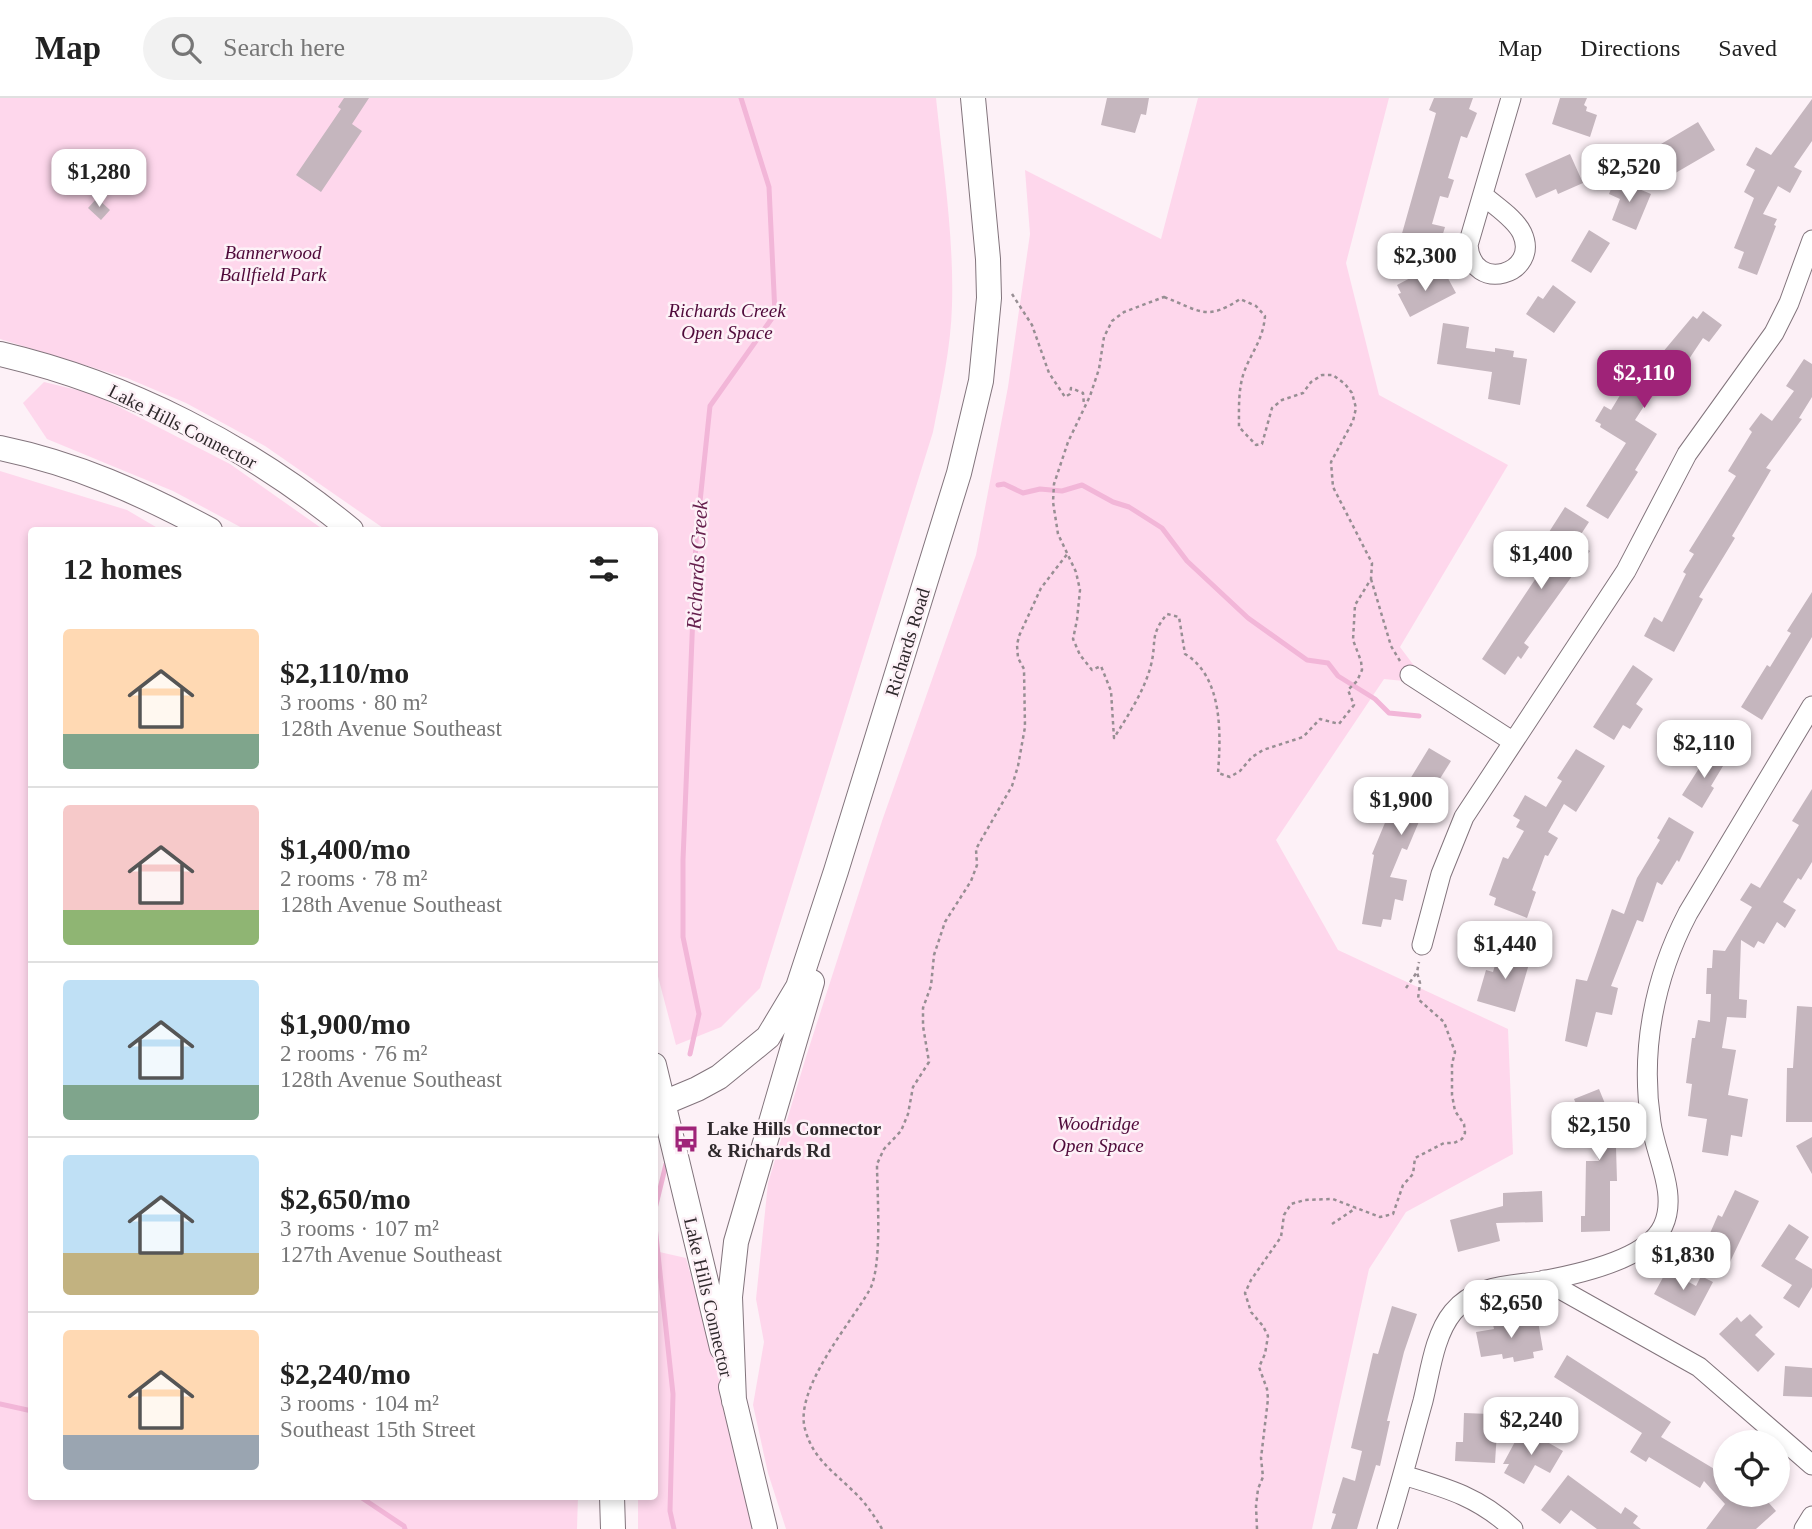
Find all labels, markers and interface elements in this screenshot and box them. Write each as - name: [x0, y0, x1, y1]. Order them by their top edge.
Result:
- search box: [143, 17, 633, 80]
- icon: search: [167, 29, 205, 67]
- text: Map: [35, 30, 101, 66]
- text: Search here: [223, 33, 345, 62]
- text: Map: [1498, 35, 1542, 61]
- text: Directions: [1580, 35, 1680, 61]
- text: Saved: [1718, 35, 1777, 61]
- pin: $2,520: [1572, 144, 1686, 204]
- pin: $1,280: [42, 150, 156, 209]
- text: $2,520: [1597, 154, 1661, 179]
- text: $1,280: [67, 159, 131, 184]
- pin: $2,300: [1368, 234, 1482, 293]
- park label: Bannerwood Ballfield Park: [219, 242, 327, 285]
- text: $2,300: [1393, 243, 1457, 268]
- park label: Richards Creek Open Space: [667, 300, 786, 343]
- pin: $2,110: [1587, 350, 1701, 410]
- text: $2,110: [1613, 360, 1675, 385]
- street label: Lake Hills Connector: [105, 380, 261, 473]
- water label: Richards Creek: [682, 499, 712, 631]
- pin: $1,400: [1484, 532, 1598, 591]
- text: $1,400: [1509, 541, 1573, 566]
- icon: filters: [585, 550, 623, 588]
- text: 12 homes: [63, 552, 182, 585]
- street label: Richards Road: [881, 585, 934, 699]
- text: $2,110/mo: [280, 656, 409, 689]
- icon: home: [119, 657, 203, 741]
- text: 3 rooms · 80 m²: [280, 690, 427, 715]
- text: 128th Avenue Southeast: [280, 716, 502, 741]
- pin: $2,110: [1647, 720, 1761, 780]
- text: $2,110: [1673, 730, 1735, 755]
- pin: $1,900: [1344, 778, 1458, 837]
- text: $1,900: [1369, 787, 1433, 812]
- text: $1,400/mo: [280, 832, 411, 865]
- icon: home: [119, 833, 203, 917]
- text: 2 rooms · 78 m²: [280, 866, 427, 891]
- text: 128th Avenue Southeast: [280, 892, 502, 917]
- pin: $1,440: [1448, 922, 1562, 981]
- text: $1,440: [1473, 931, 1537, 956]
- text: $1,900/mo: [280, 1007, 411, 1040]
- icon: home: [119, 1008, 203, 1092]
- text: 2 rooms · 76 m²: [280, 1041, 427, 1066]
- text: 128th Avenue Southeast: [280, 1067, 502, 1092]
- pin: $2,150: [1542, 1102, 1656, 1162]
- text: $2,150: [1567, 1112, 1631, 1137]
- park label: Woodridge Open Space: [1052, 1113, 1144, 1156]
- place label: Lake Hills Connector & Richards Rd: [707, 1118, 882, 1161]
- bus stop icon: Lake Hills Connector & Richards Rd: [671, 1124, 701, 1154]
- text: $2,650/mo: [280, 1182, 411, 1215]
- icon: home: [119, 1183, 203, 1267]
- street label: Lake Hills Connector: [680, 1215, 737, 1380]
- text: 3 rooms · 107 m²: [280, 1216, 439, 1241]
- pin: $1,830: [1626, 1232, 1740, 1292]
- text: 127th Avenue Southeast: [280, 1242, 502, 1267]
- text: $1,830: [1651, 1242, 1715, 1267]
- pin: $2,650: [1454, 1280, 1568, 1340]
- text: $2,650: [1479, 1290, 1543, 1315]
- text: $2,240/mo: [280, 1357, 411, 1390]
- icon: home: [119, 1358, 203, 1442]
- text: 3 rooms · 104 m²: [280, 1391, 439, 1416]
- pin: $2,240: [1474, 1398, 1588, 1457]
- text: $2,240: [1499, 1407, 1563, 1432]
- text: Southeast 15th Street: [280, 1417, 475, 1442]
- map controls: [1713, 1430, 1790, 1507]
- button: locate: [1713, 1430, 1790, 1507]

